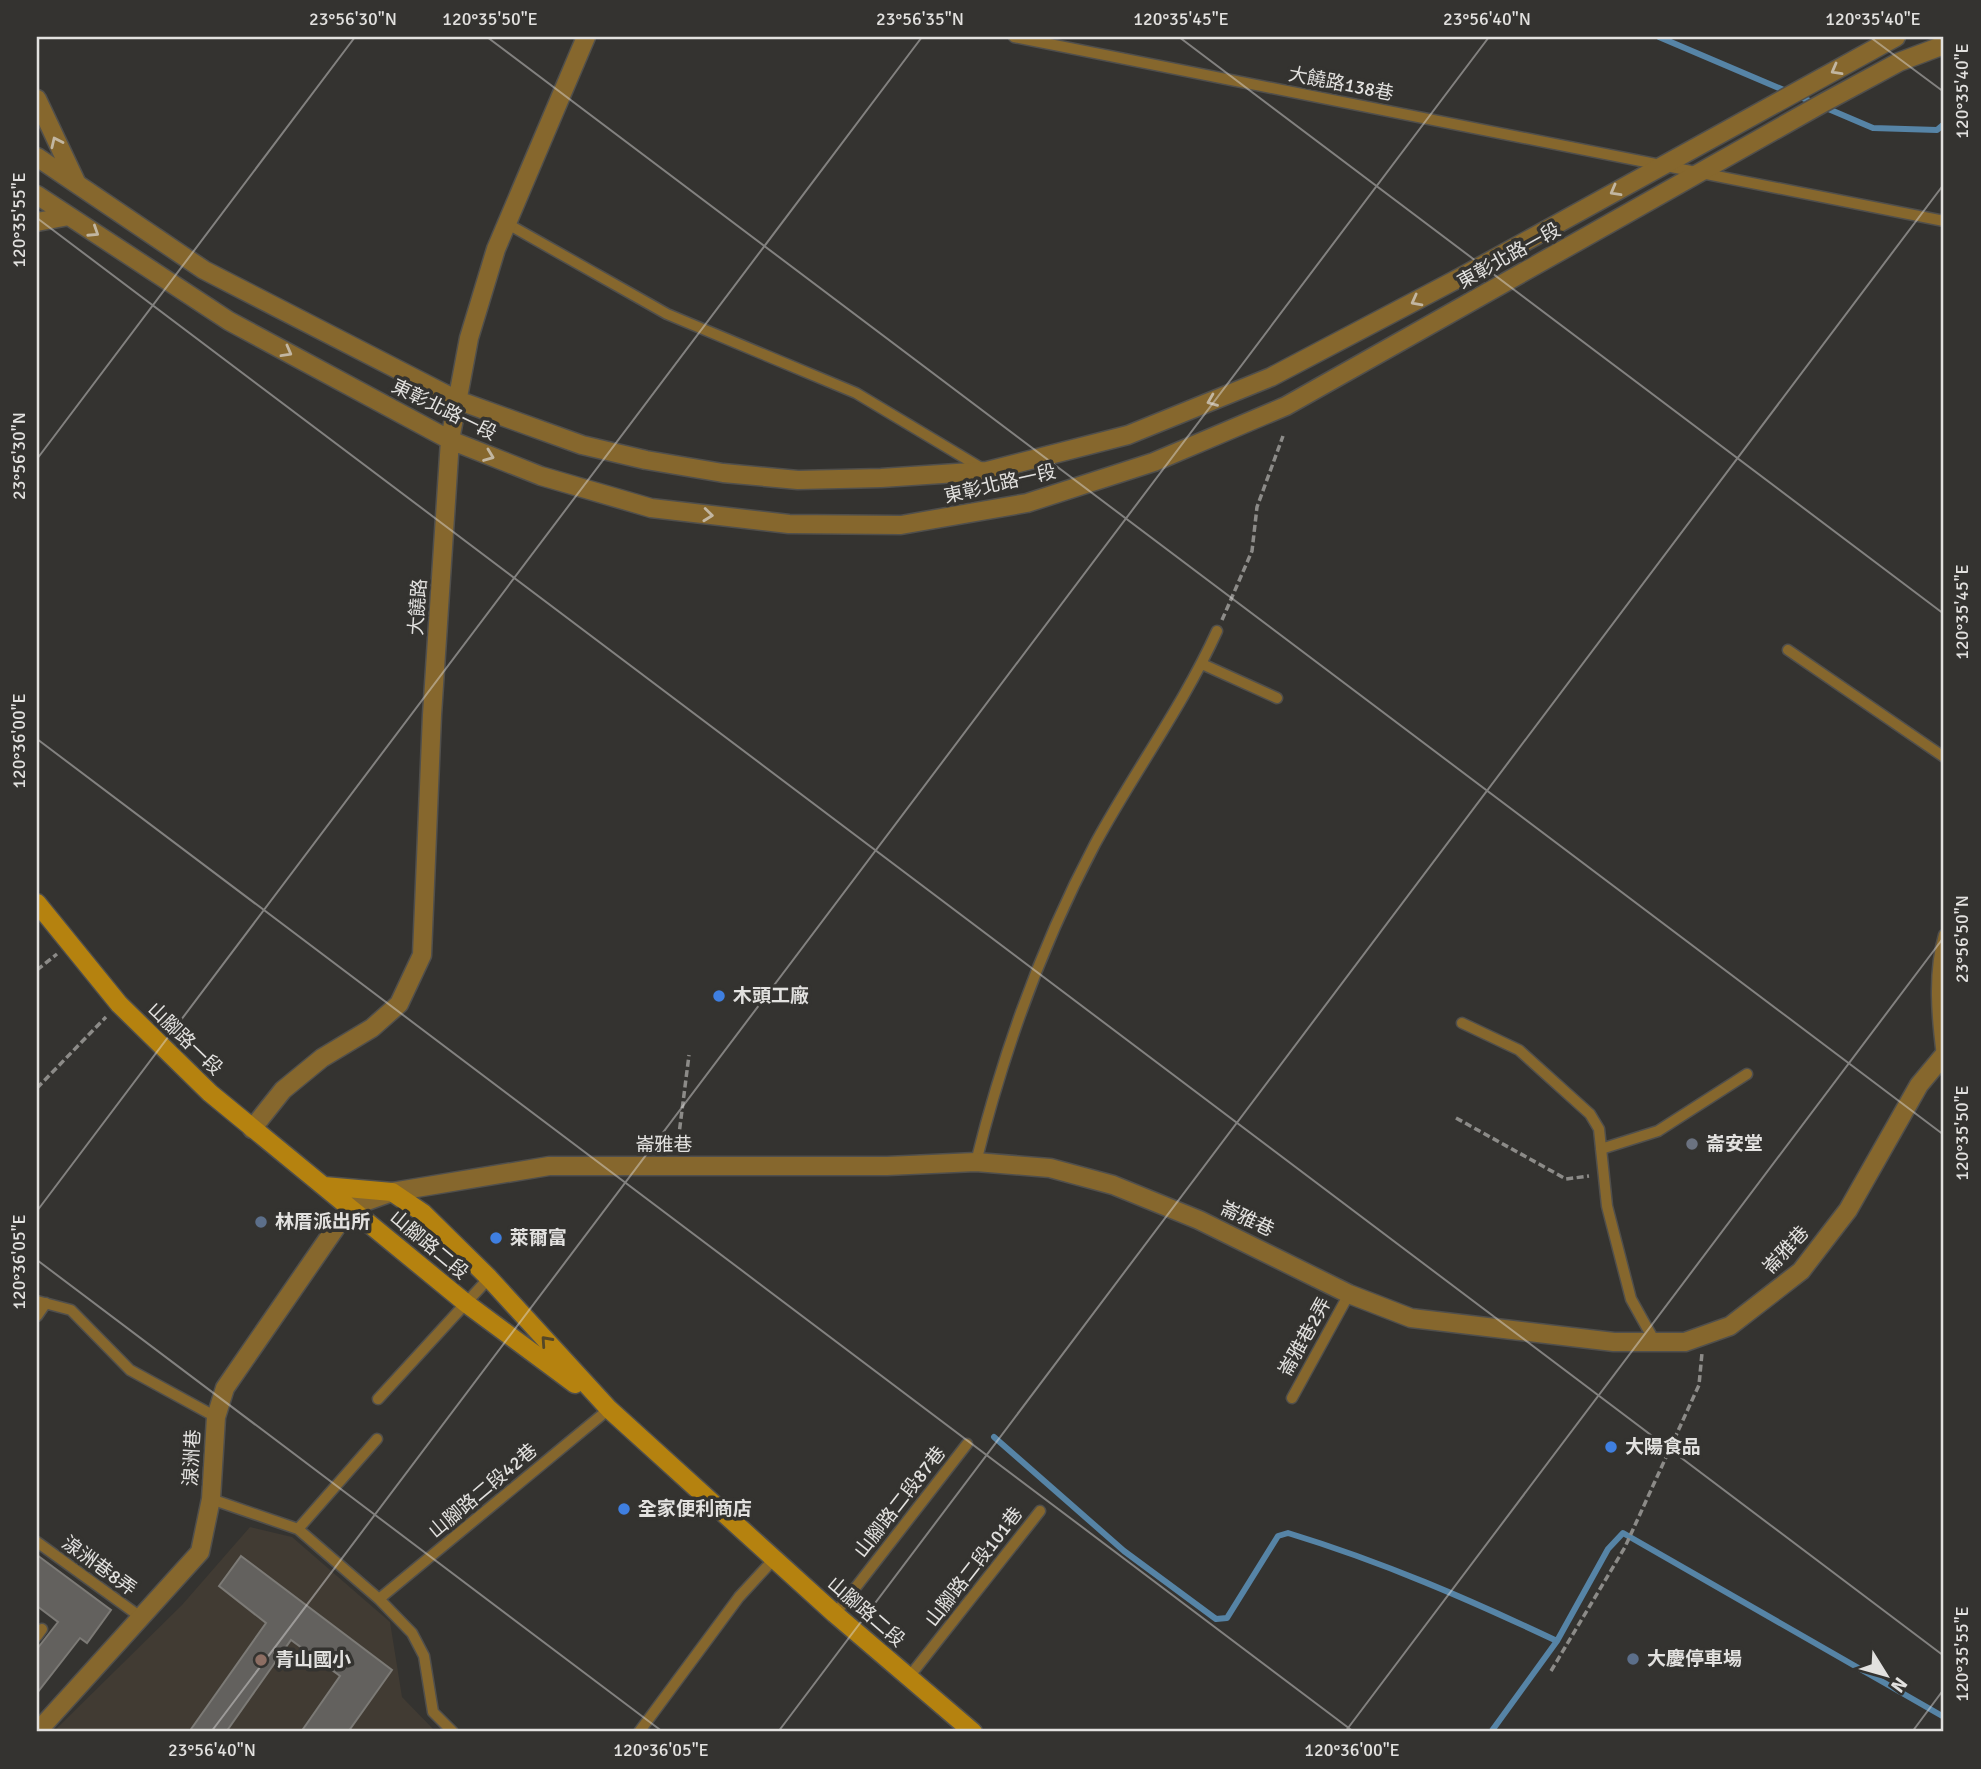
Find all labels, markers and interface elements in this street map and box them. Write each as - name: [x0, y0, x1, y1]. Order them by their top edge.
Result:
- text: 23°56'30"N: [309, 8, 397, 30]
- text: 120°35'50"E: [442, 8, 538, 30]
- text: 23°56'35"N: [876, 8, 964, 30]
- text: 120°35'45"E: [1133, 8, 1229, 30]
- text: 23°56'40"N: [1443, 8, 1531, 30]
- text: 120°35'40"E: [1825, 8, 1921, 30]
- text: 120°35'40"E: [1951, 43, 1973, 139]
- one-way arrow: [1830, 61, 1843, 75]
- street label: 大饒路138巷: [1286, 62, 1396, 106]
- one-way arrow: [51, 137, 65, 149]
- text: 120°35'55"E: [8, 172, 30, 268]
- one-way arrow: [1610, 183, 1622, 196]
- street label: 東彰北路一段: [1453, 218, 1565, 294]
- one-way arrow: [86, 224, 99, 236]
- one-way arrow: [1411, 293, 1423, 307]
- one-way arrow: [280, 344, 292, 357]
- street label: 東彰北路一段: [388, 374, 500, 446]
- one-way arrow: [1206, 392, 1218, 406]
- text: 23°56'30"N: [8, 412, 30, 500]
- one-way arrow: [483, 447, 495, 461]
- street label: 東彰北路一段: [942, 459, 1058, 509]
- one-way arrow: [702, 507, 714, 522]
- text: 120°35'45"E: [1951, 564, 1973, 660]
- street label: 大饒路: [404, 578, 432, 636]
- text: 120°36'00"E: [8, 693, 30, 789]
- text: 23°56'50"N: [1951, 895, 1973, 983]
- place label: 木頭工廠: [733, 984, 809, 1008]
- marker: 木頭工廠: [711, 988, 727, 1004]
- street label: 山腳路一段: [142, 997, 228, 1081]
- text: 120°35'50"E: [1951, 1085, 1973, 1181]
- place label: 崙安堂: [1706, 1132, 1763, 1156]
- street label: 崙雅巷: [635, 1133, 693, 1157]
- marker: 崙安堂: [1684, 1136, 1700, 1152]
- street label: 崙雅巷: [1216, 1196, 1278, 1242]
- street label: 山腳路二段: [385, 1205, 473, 1285]
- place label: 林厝派出所: [275, 1210, 370, 1234]
- text: 120°36'05"E: [8, 1214, 30, 1310]
- marker: 林厝派出所: [253, 1214, 269, 1230]
- street label: 崙雅巷: [1758, 1221, 1814, 1279]
- place label: 萊爾富: [510, 1226, 567, 1250]
- marker: 萊爾富: [488, 1230, 504, 1246]
- street label: 崙雅巷2弄: [1274, 1293, 1336, 1381]
- one-way arrow: [542, 1336, 555, 1349]
- street label: 湶洲巷: [179, 1429, 205, 1487]
- place label: 大陽食品: [1625, 1435, 1701, 1459]
- street label: 山腳路二段42巷: [424, 1439, 542, 1543]
- marker: 大陽食品: [1603, 1439, 1619, 1455]
- street label: 山腳路二段87巷: [849, 1442, 951, 1562]
- place label: 全家便利商店: [638, 1497, 752, 1521]
- marker: 全家便利商店: [616, 1501, 632, 1517]
- street label: 山腳路二段101巷: [920, 1503, 1028, 1631]
- street label: 湶洲巷8弄: [57, 1531, 141, 1601]
- street label: 山腳路二段: [822, 1572, 910, 1652]
- text: 120°35'55"E: [1951, 1606, 1973, 1702]
- north arrow: [1852, 1640, 1922, 1710]
- place label: 大慶停車場: [1647, 1647, 1742, 1671]
- place label: 青山國小: [275, 1648, 351, 1672]
- marker: 大慶停車場: [1625, 1651, 1641, 1667]
- marker: 青山國小: [253, 1652, 269, 1668]
- text: N: [1885, 1672, 1912, 1697]
- text: 23°56'40"N: [168, 1739, 256, 1761]
- text: 120°36'05"E: [613, 1739, 709, 1761]
- text: 120°36'00"E: [1304, 1739, 1400, 1761]

